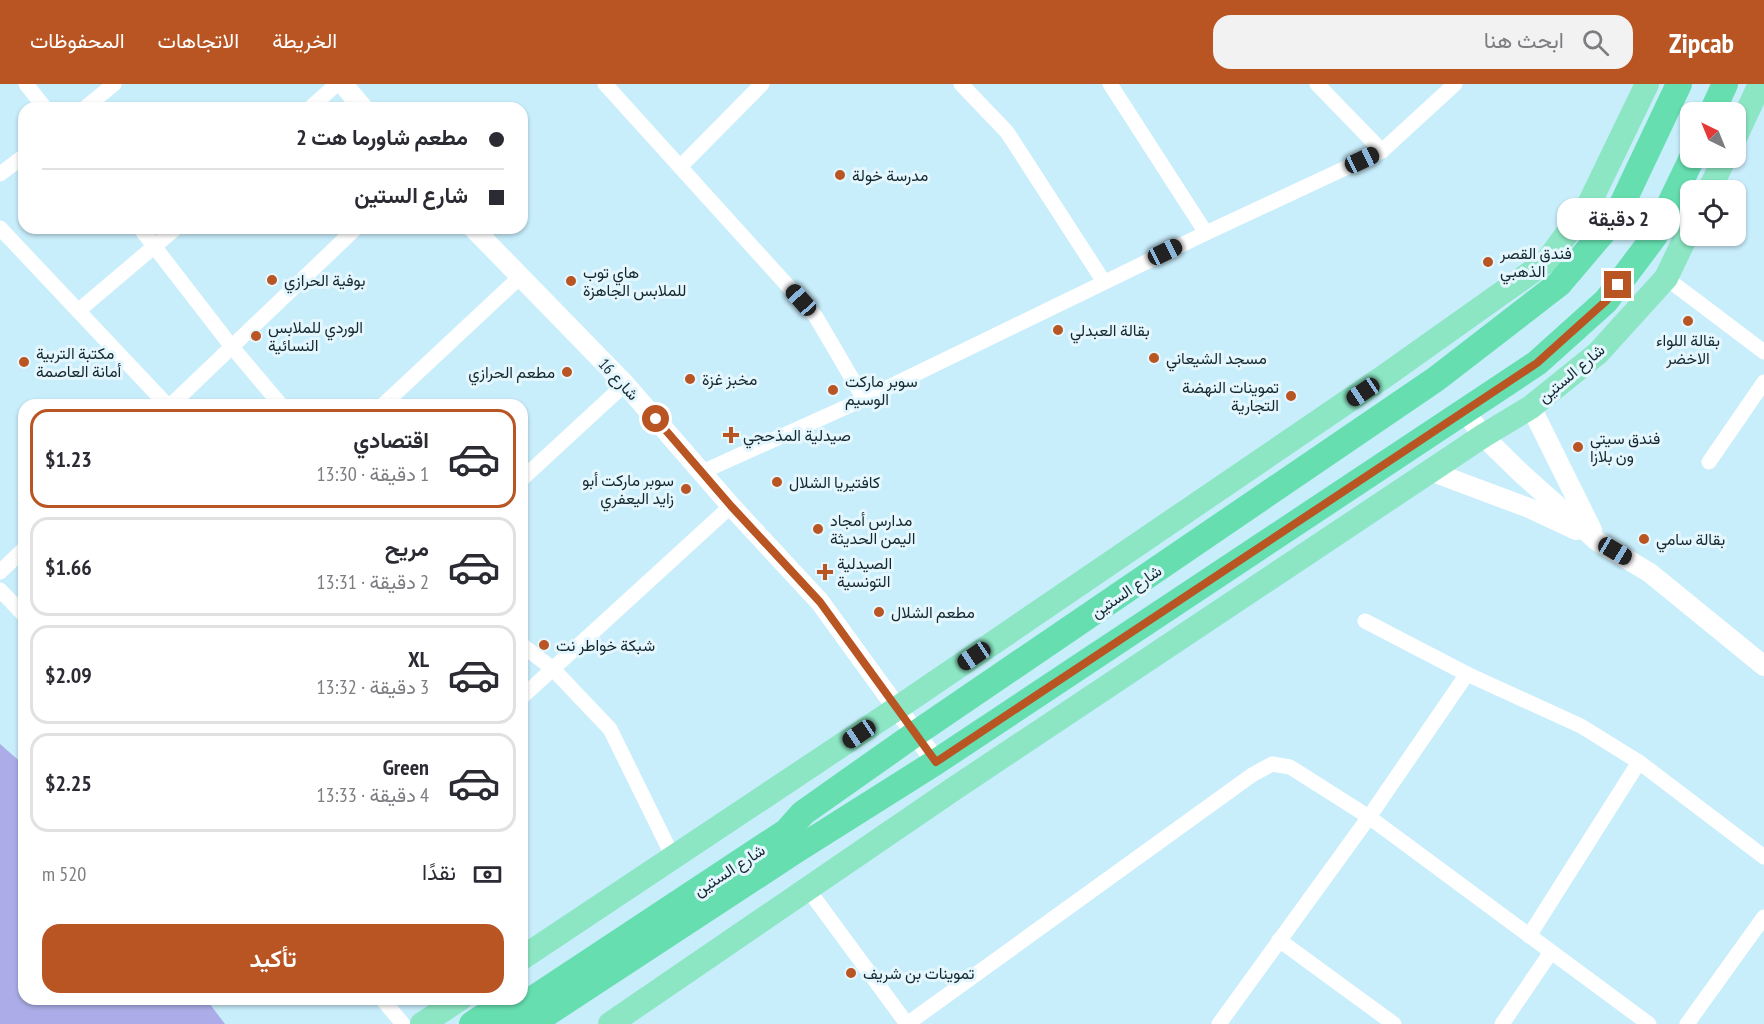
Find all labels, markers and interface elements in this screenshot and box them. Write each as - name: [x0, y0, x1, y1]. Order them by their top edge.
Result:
- search box: [1213, 15, 1633, 69]
- text: Zipcab: [1669, 24, 1734, 61]
- text: ابحث هنا: [1484, 26, 1564, 54]
- icon: search: [1579, 26, 1612, 59]
- text: المحفوظات: [30, 27, 125, 54]
- text: الاتجاهات: [158, 27, 239, 54]
- text: الخريطة: [272, 27, 337, 54]
- north arrow: [1680, 102, 1746, 168]
- map controls: [1680, 102, 1746, 246]
- text: مطعم شاورما هت 2: [296, 123, 468, 151]
- car: [1342, 144, 1382, 176]
- place label: مدرسة خولة: [852, 165, 928, 186]
- marker: مدرسة خولة: [833, 168, 847, 182]
- button: locate: [1680, 180, 1746, 246]
- text: شارع الستين: [354, 181, 468, 209]
- callout: 2 دقيقة: [1556, 198, 1680, 240]
- text: 2 دقيقة: [1588, 206, 1649, 232]
- car: [1145, 236, 1185, 268]
- place label: فندق القصر الذهبي: [1499, 243, 1572, 285]
- marker: فندق القصر الذهبي: [1481, 255, 1495, 269]
- place label: هاي توب للملابس الجاهزة: [583, 262, 686, 301]
- place label: بوفية الحرازي: [284, 270, 365, 294]
- route end: [1604, 271, 1631, 298]
- marker: بوفية الحرازي: [265, 273, 279, 287]
- marker: هاي توب للملابس الجاهزة: [564, 274, 578, 288]
- car: [782, 281, 820, 319]
- marker: بقالة اللواء الاخضر: [1681, 314, 1695, 328]
- place label: الوردي للملابس النسائية: [268, 317, 363, 355]
- place label: بقالة العبدلي: [1070, 320, 1150, 344]
- marker: بقالة العبدلي: [1051, 323, 1065, 337]
- marker: الوردي للملابس النسائية: [249, 329, 263, 343]
- place label: بقالة اللواء الاخضر: [1656, 330, 1720, 369]
- street label: شارع الستين: [1534, 339, 1610, 408]
- place label: مكتبة التربية أمانة العاصمة: [36, 343, 121, 381]
- place label: مسجد الشيعاني: [1166, 348, 1267, 372]
- marker: مسجد الشيعاني: [1147, 351, 1161, 365]
- street label: شارع 16: [593, 354, 643, 405]
- marker: مكتبة التربية أمانة العاصمة: [17, 355, 31, 369]
- place label: مطعم الحرازي: [468, 362, 555, 386]
- marker: مطعم الحرازي: [560, 365, 574, 379]
- place label: مخبز غزة: [702, 369, 757, 390]
- place label: سوبر ماركت الوسيم: [845, 371, 918, 410]
- marker: مخبز غزة: [683, 372, 697, 386]
- car: [1343, 374, 1383, 410]
- place label: تموينات النهضة التجارية: [1182, 377, 1279, 416]
- marker: سوبر ماركت الوسيم: [826, 383, 840, 397]
- marker: تموينات النهضة التجارية: [1284, 389, 1298, 403]
- route start: [642, 405, 669, 432]
- place label: صيدلية المذحجي: [743, 425, 851, 449]
- text: اقتصادي: [353, 426, 429, 454]
- marker: صيدلية المذحجي: [724, 428, 738, 442]
- place label: فندق سيتي ون بلازا: [1590, 428, 1660, 467]
- icon: car: [447, 432, 501, 486]
- marker: فندق سيتي ون بلازا: [1571, 440, 1585, 454]
- text: $1.23: [45, 445, 92, 473]
- text: 1 دقيقة · 13:30: [317, 461, 429, 487]
- place label: سوبر ماركت أبو زايد اليعفري: [582, 470, 674, 512]
- place label: كافتيريا الشلال: [789, 472, 880, 493]
- marker: كافتيريا الشلال: [770, 475, 784, 489]
- marker: سوبر ماركت أبو زايد اليعفري: [679, 482, 693, 496]
- place label: مدارس أمجاد اليمن الحديثة: [830, 510, 915, 549]
- marker: مدارس أمجاد اليمن الحديثة: [811, 522, 825, 536]
- place label: بقالة سامي: [1656, 529, 1725, 553]
- marker: بقالة سامي: [1637, 532, 1651, 546]
- text: مريح: [385, 534, 429, 562]
- car: [1595, 534, 1635, 568]
- icon: car: [447, 540, 501, 594]
- text: $1.66: [45, 553, 92, 581]
- place label: الصيدلية التونسية: [837, 553, 892, 592]
- street label: شارع الستين: [1087, 560, 1166, 624]
- marker: الصيدلية التونسية: [818, 565, 832, 579]
- text: 2 دقيقة · 13:31: [317, 569, 429, 595]
- place label: مطعم الشلال: [891, 602, 975, 623]
- marker: مطعم الشلال: [872, 605, 886, 619]
- place label: شبكة خواطر نت: [556, 635, 655, 656]
- marker: شبكة خواطر نت: [537, 638, 551, 652]
- car: [954, 638, 994, 674]
- text: XL: [408, 645, 429, 673]
- icon: car: [447, 648, 501, 702]
- text: $2.09: [45, 661, 92, 689]
- text: 3 دقيقة · 13:32: [317, 674, 429, 700]
- car: [839, 716, 879, 752]
- text: Green: [383, 753, 429, 781]
- icon: car: [447, 756, 501, 810]
- text: $2.25: [45, 769, 92, 797]
- text: 4 دقيقة · 13:33: [317, 782, 429, 808]
- street label: شارع الستين: [690, 840, 770, 902]
- text: نقدًا: [422, 858, 456, 886]
- icon: cash: [471, 858, 504, 891]
- text: 520 m: [42, 861, 86, 887]
- button: تأكيد: [42, 924, 504, 993]
- place label: تموينات بن شريف: [863, 963, 975, 984]
- marker: تموينات بن شريف: [844, 966, 858, 980]

